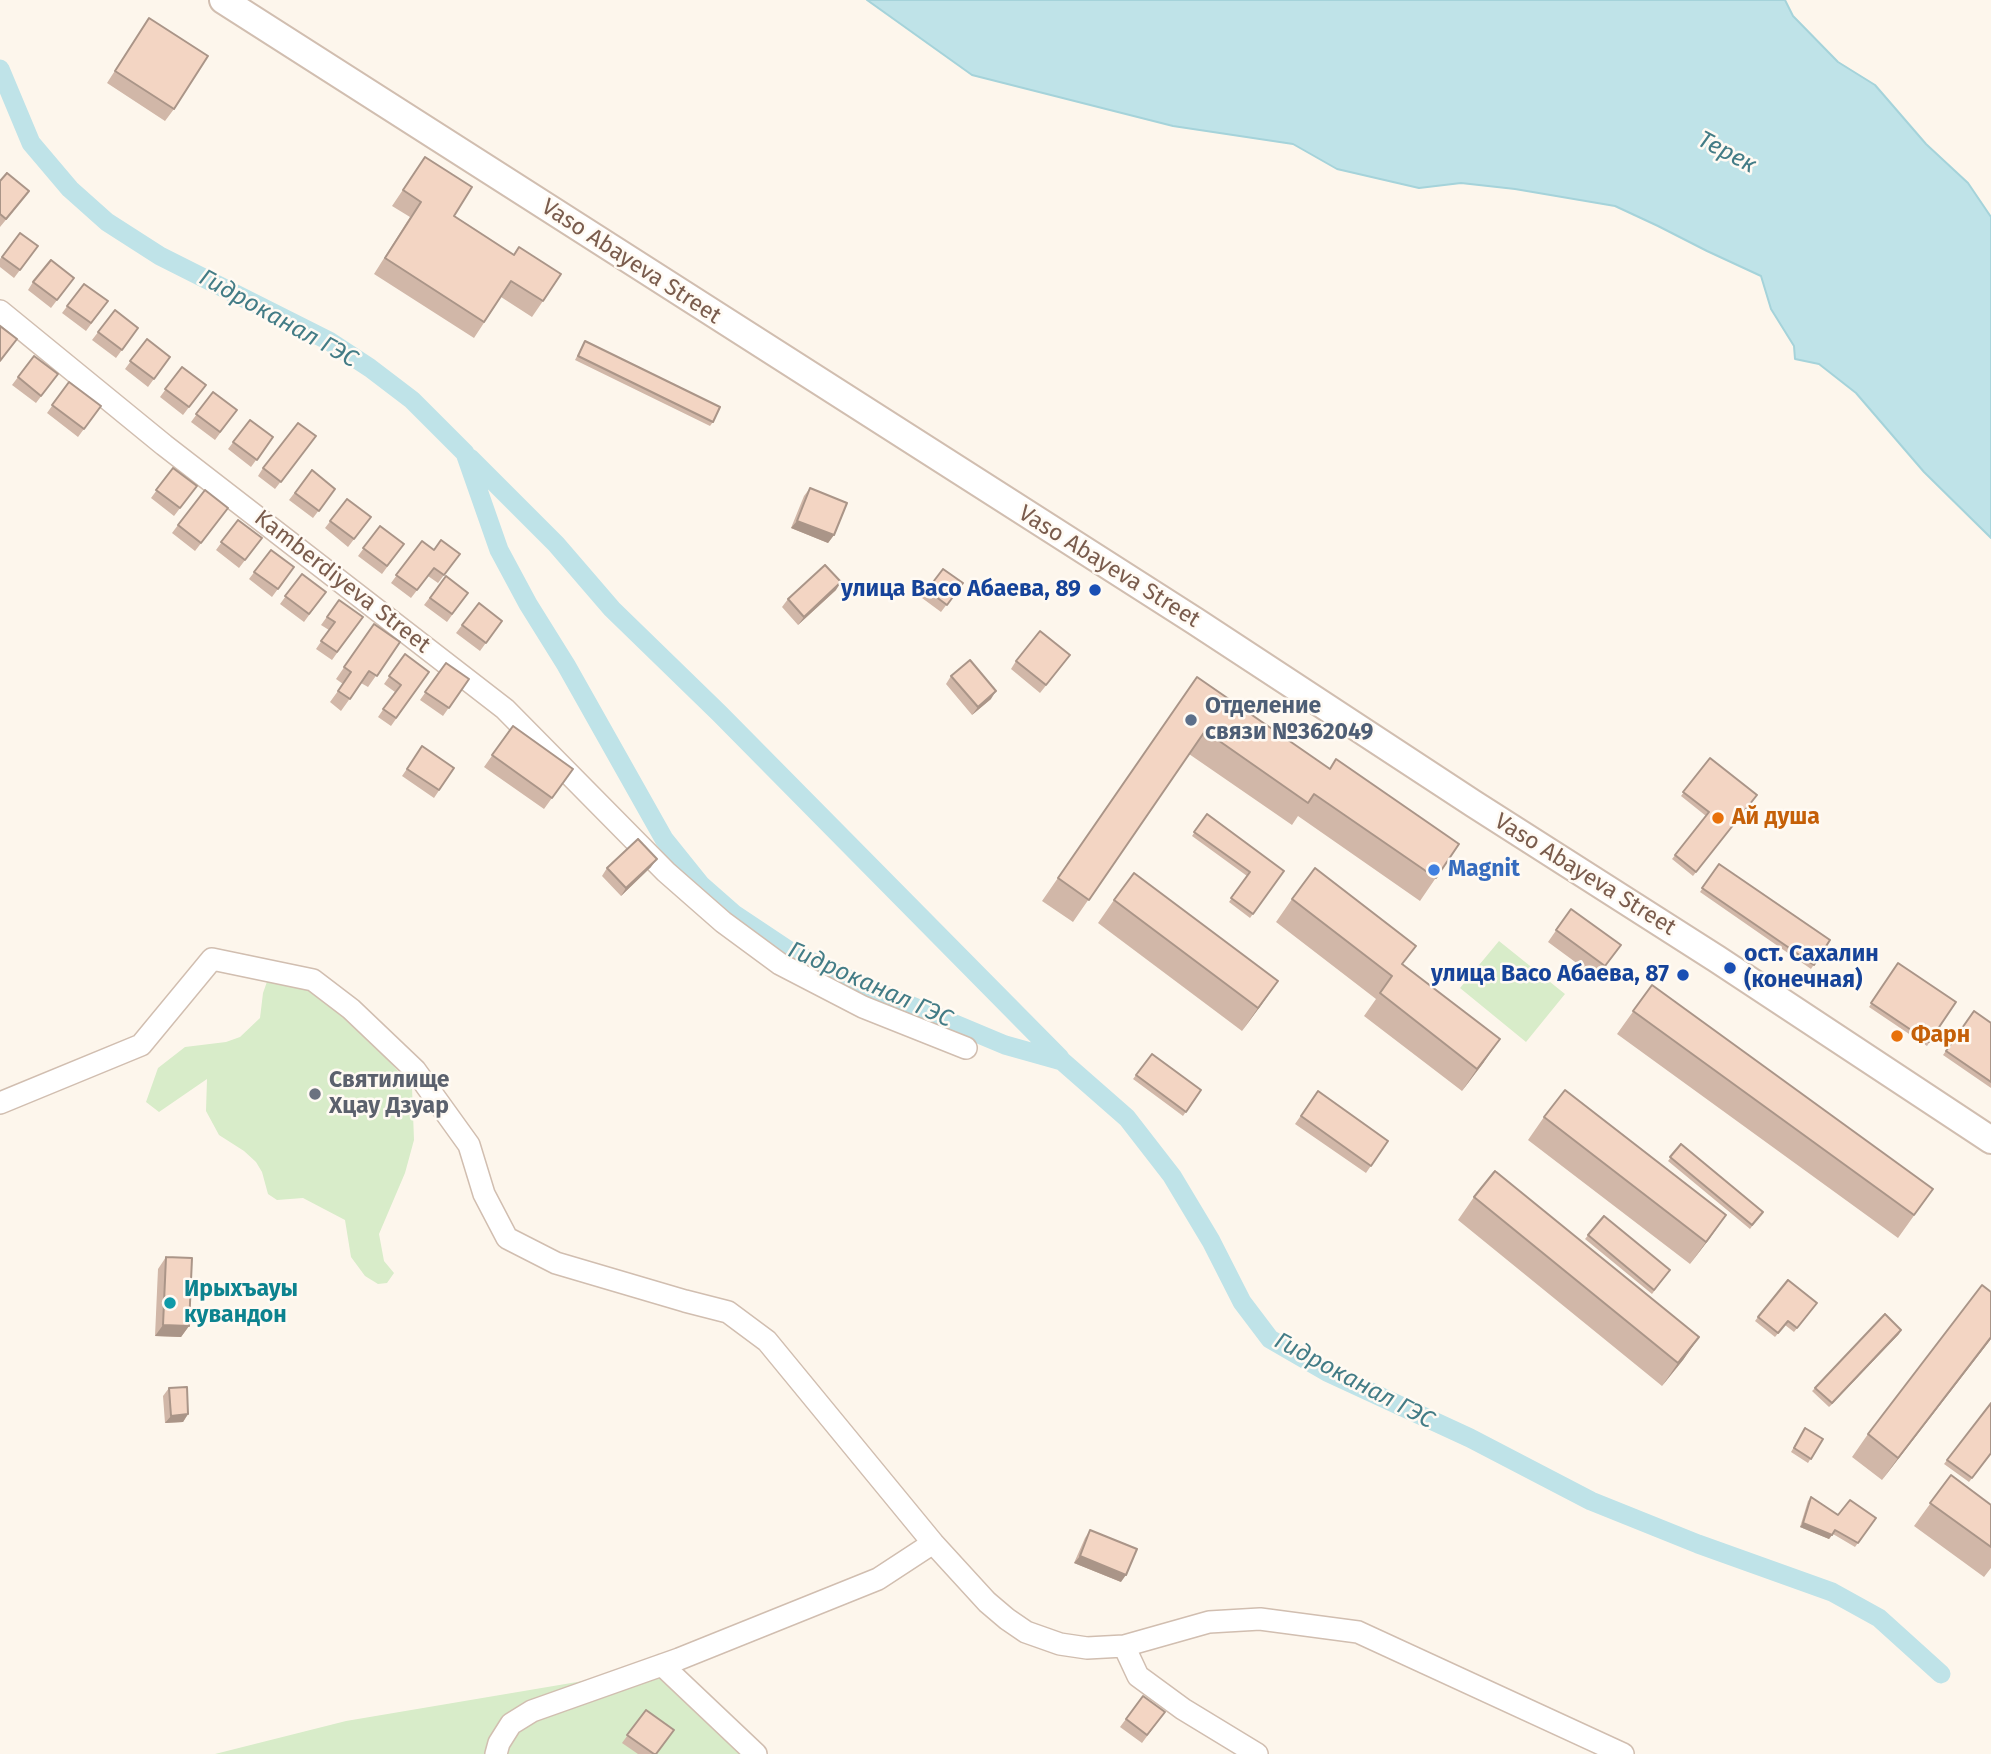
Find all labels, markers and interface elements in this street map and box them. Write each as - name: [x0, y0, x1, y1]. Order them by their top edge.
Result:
- water label: Терек: [1693, 126, 1761, 180]
- street label: Vaso Abayeva Street: [536, 194, 726, 330]
- water label: Гидроканал ГЭС: [194, 264, 362, 374]
- street label: Vaso Abayeva Street: [1013, 500, 1205, 634]
- street label: Kamberdiyeva Street: [248, 505, 436, 659]
- place label: улица Васо Абаева, 89: [841, 576, 1081, 604]
- marker: улица Васо Абаева, 89: [1087, 582, 1103, 598]
- place label: Отделение связи №362049: [1205, 693, 1373, 747]
- marker: Отделение связи №362049: [1183, 712, 1199, 728]
- place label: Ай душа: [1732, 804, 1820, 832]
- street label: Vaso Abayeva Street: [1489, 808, 1681, 942]
- marker: Ай душа: [1710, 810, 1726, 826]
- place label: Magnit: [1448, 856, 1520, 884]
- marker: Magnit: [1426, 862, 1442, 878]
- water label: Гидроканал ГЭС: [783, 936, 957, 1034]
- place label: ост. Сахалин (конечная): [1744, 941, 1879, 995]
- marker: ост. Сахалин (конечная): [1722, 960, 1738, 976]
- place label: улица Васо Абаева, 87: [1431, 961, 1669, 989]
- marker: улица Васо Абаева, 87: [1675, 967, 1691, 983]
- place label: Фарн: [1911, 1022, 1970, 1050]
- marker: Фарн: [1889, 1028, 1905, 1044]
- place label: Святилище Хцау Дзуар: [329, 1067, 449, 1121]
- marker: Святилище Хцау Дзуар: [307, 1086, 323, 1102]
- place label: Ирыхъауы кувандон: [184, 1276, 298, 1330]
- marker: Ирыхъауы кувандон: [162, 1295, 178, 1311]
- water label: Гидроканал ГЭС: [1269, 1327, 1439, 1435]

